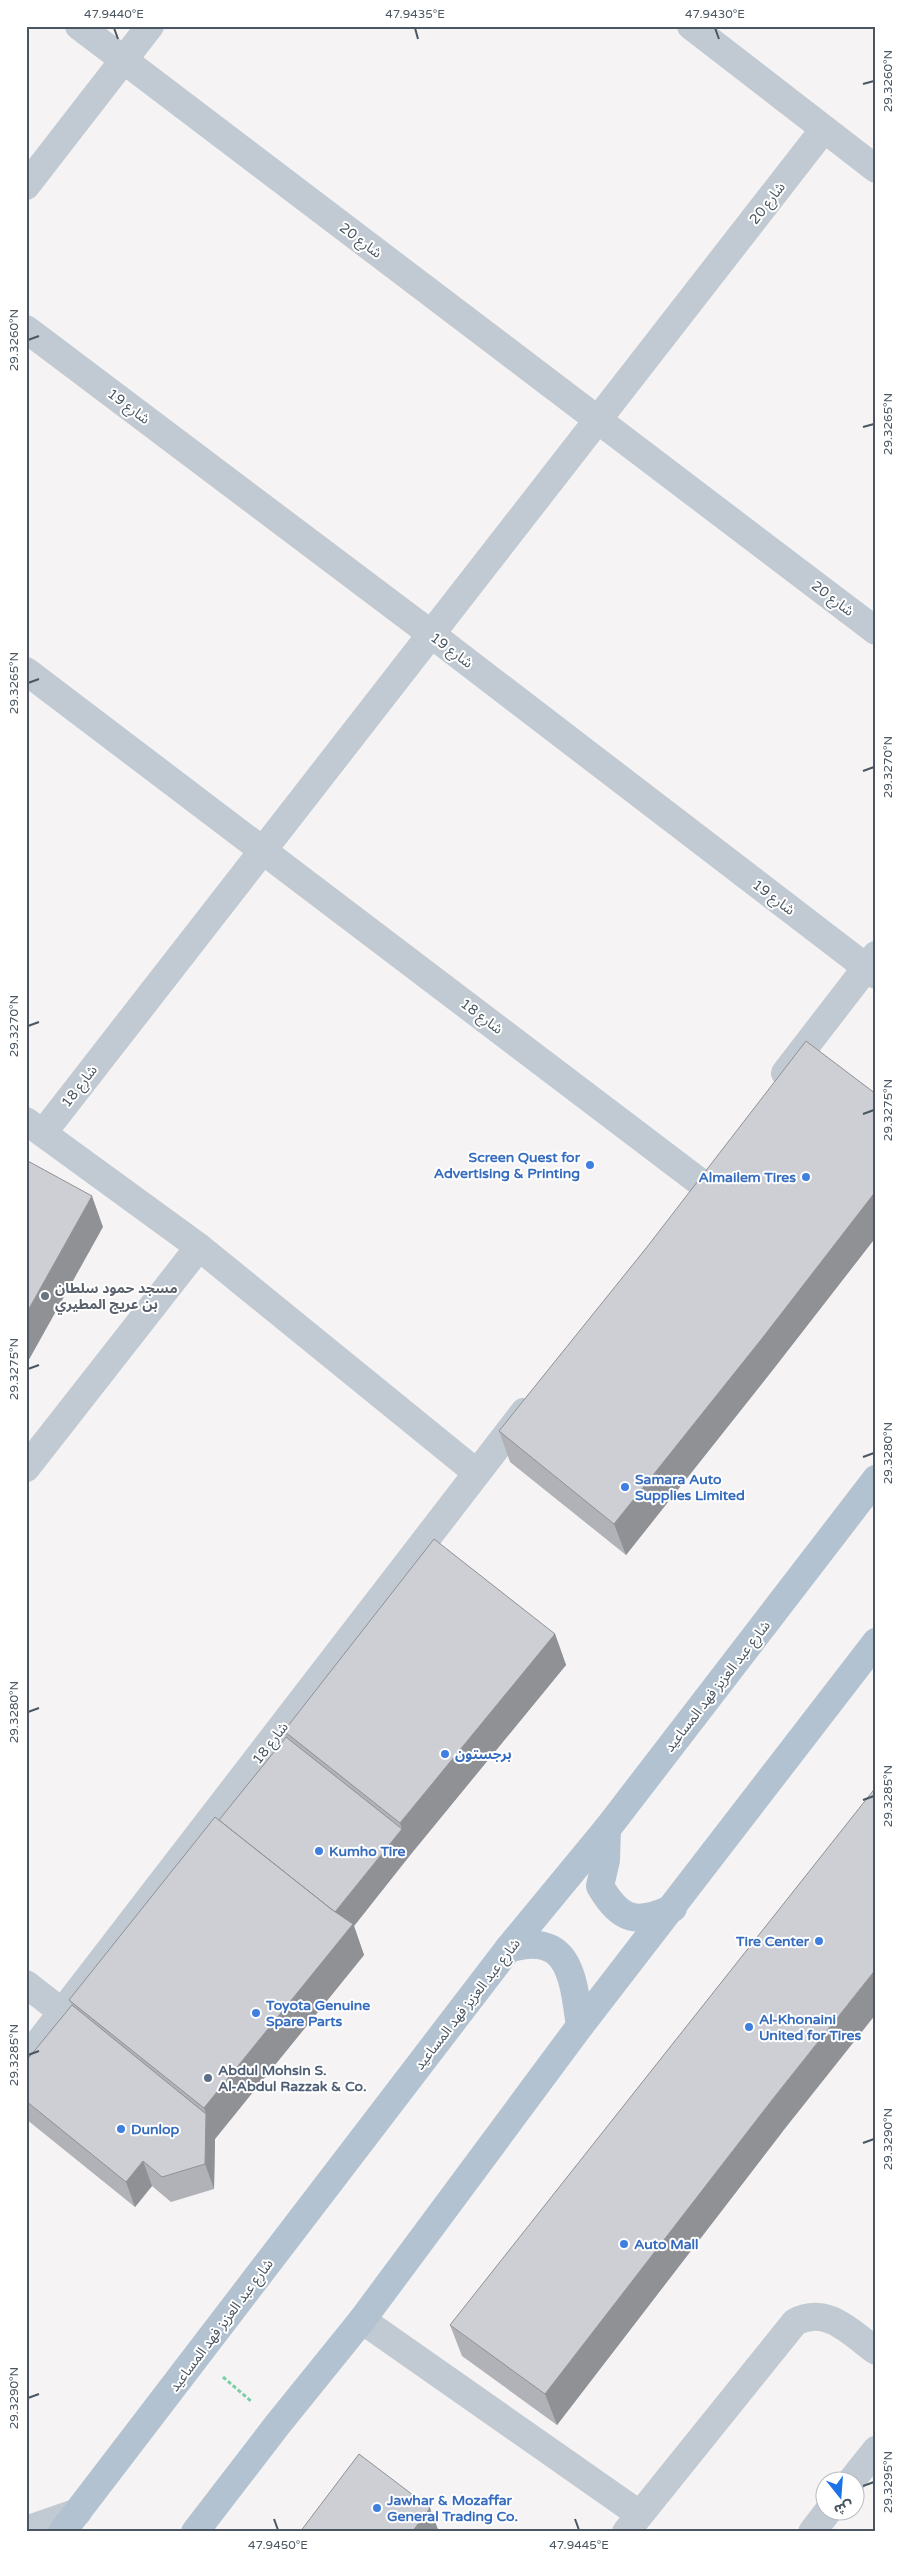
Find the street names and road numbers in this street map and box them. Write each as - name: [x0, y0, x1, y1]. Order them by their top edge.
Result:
- street label: شارع 20: [746, 179, 791, 229]
- street label: شارع 20: [335, 219, 385, 263]
- street label: شارع 19: [103, 385, 153, 429]
- street label: شارع 20: [807, 577, 857, 621]
- street label: شارع 19: [426, 629, 476, 673]
- street label: شارع 19: [748, 876, 798, 920]
- street label: شارع 18: [456, 995, 506, 1039]
- street label: شارع 18: [58, 1062, 103, 1112]
- street label: شارع عبد العزيز فهد المساعيد: [661, 1617, 775, 1757]
- street label: شارع 18: [249, 1719, 294, 1769]
- street label: شارع عبد العزيز فهد المساعيد: [411, 1935, 525, 2075]
- street label: شارع عبد العزيز فهد المساعيد: [166, 2256, 278, 2396]

